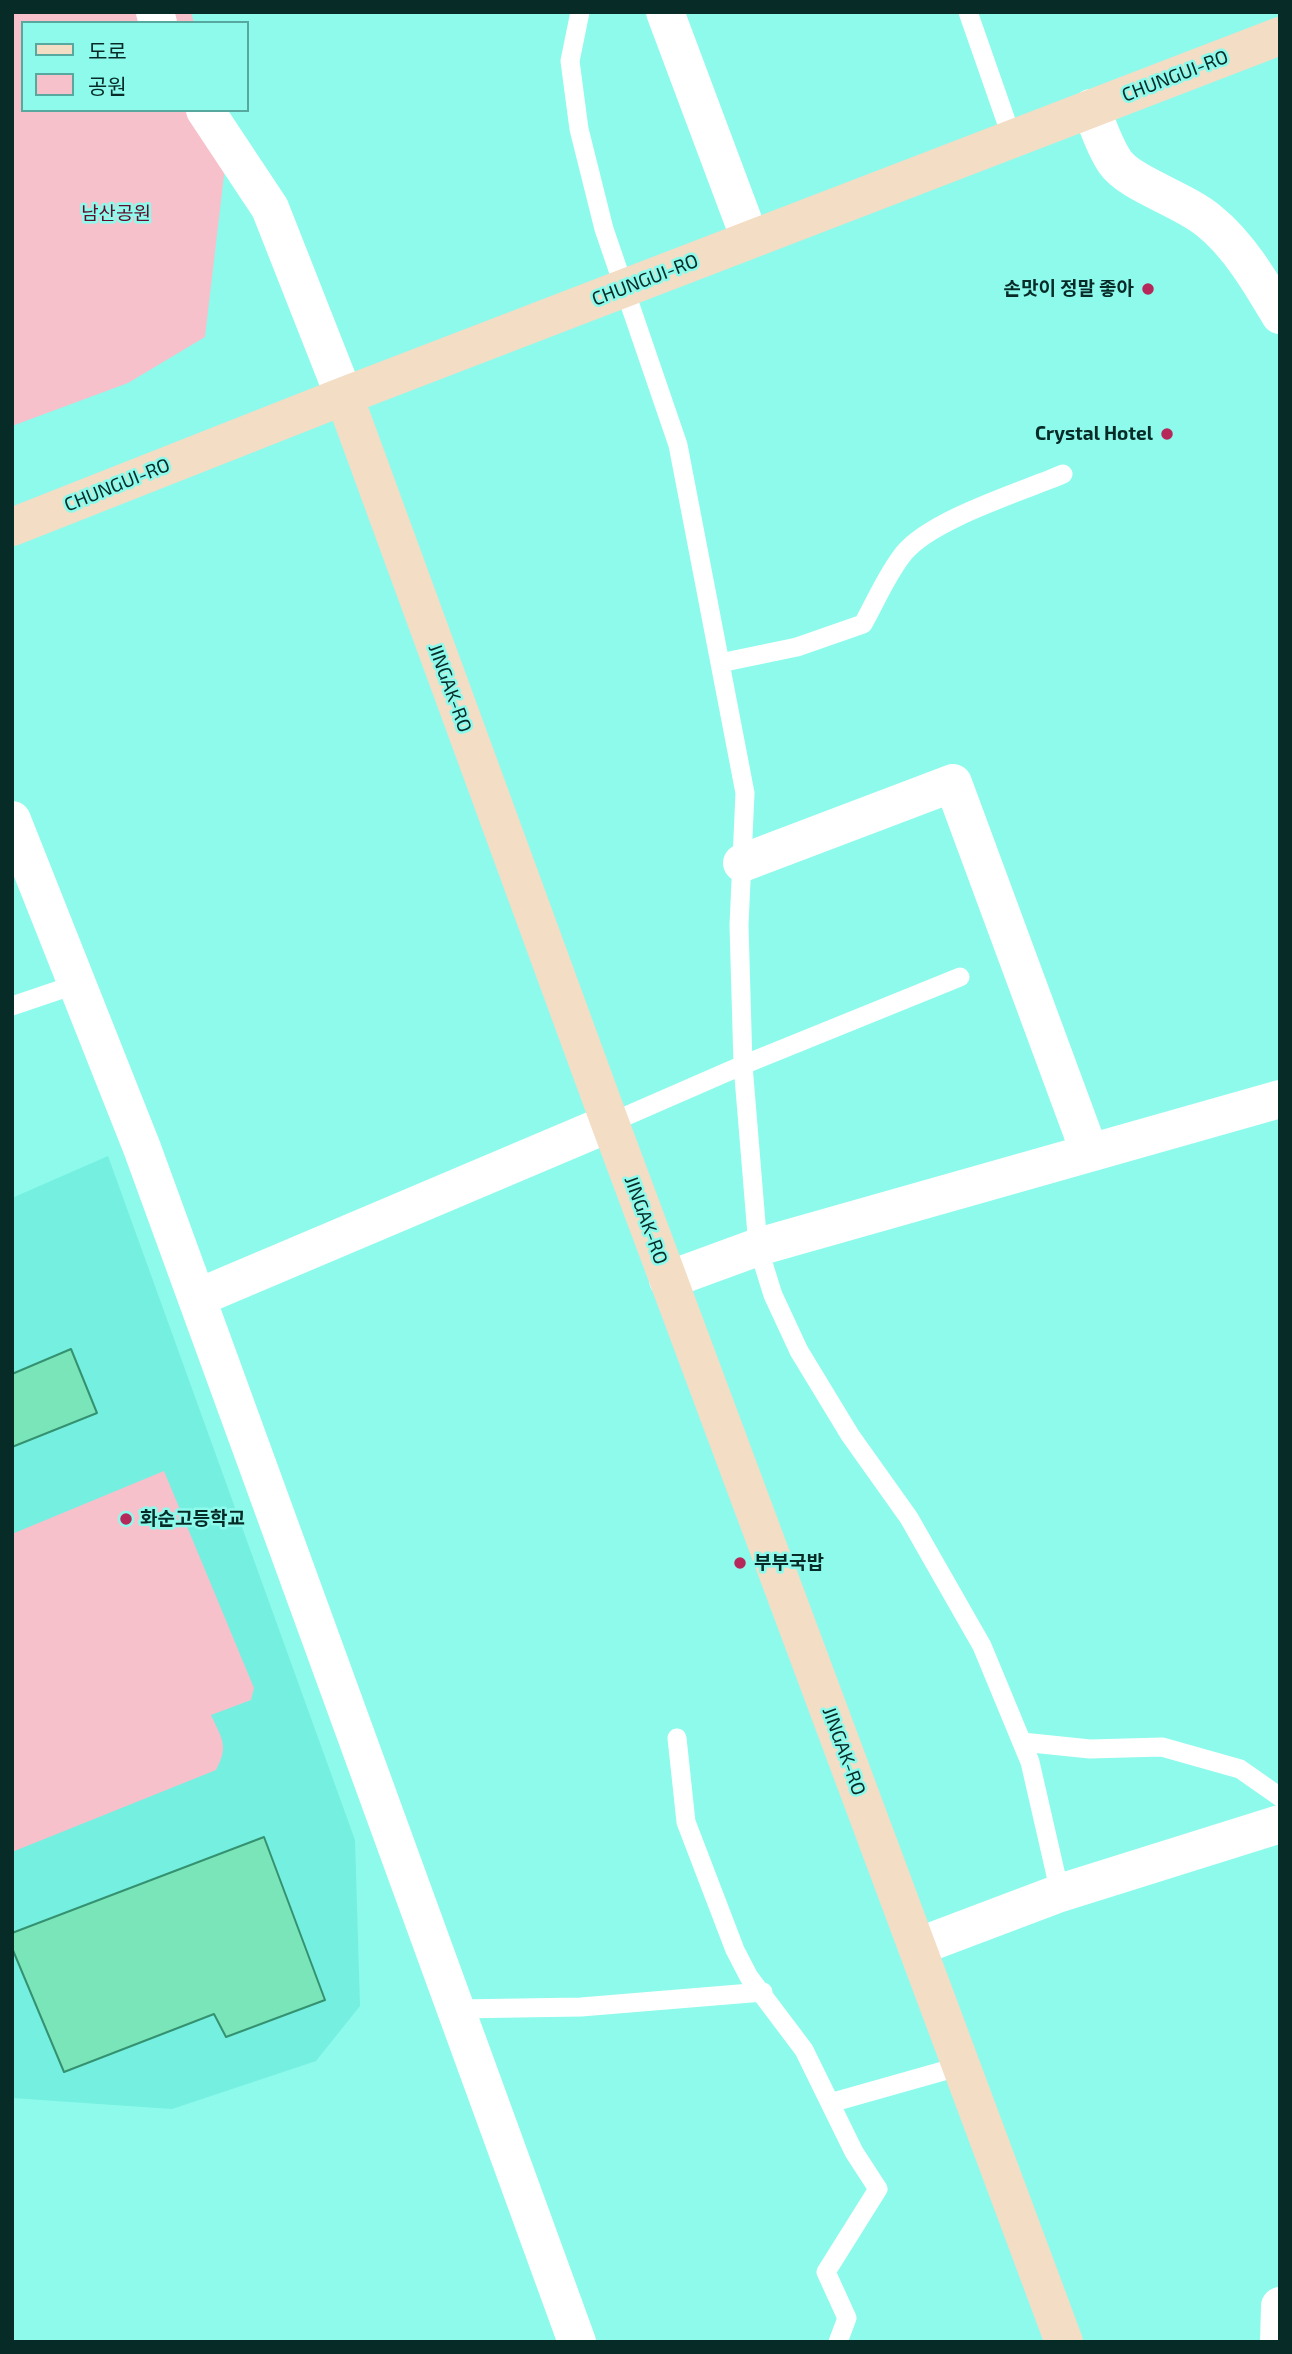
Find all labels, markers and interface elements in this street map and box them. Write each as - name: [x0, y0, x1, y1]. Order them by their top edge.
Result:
- legend: [21, 21, 248, 112]
- text: 도로: [88, 38, 127, 63]
- street label: CHUNGUI-RO: [1119, 45, 1231, 107]
- text: 공원: [88, 73, 127, 98]
- park label: 남산공원: [81, 203, 151, 225]
- street label: CHUNGUI-RO: [589, 249, 701, 311]
- place label: 손맛이 정말 좋아: [1003, 278, 1134, 300]
- marker: 손맛이 정말 좋아: [1140, 281, 1156, 297]
- place label: Crystal Hotel: [1035, 423, 1153, 445]
- marker: Crystal Hotel: [1159, 426, 1175, 442]
- street label: CHUNGUI-RO: [61, 453, 173, 517]
- street label: JINGAK-RO: [423, 641, 477, 735]
- street label: JINGAK-RO: [619, 1173, 673, 1267]
- place label: 화순고등학교: [140, 1508, 245, 1530]
- marker: 화순고등학교: [118, 1511, 134, 1527]
- place label: 부부국밥: [754, 1552, 824, 1574]
- marker: 부부국밥: [732, 1555, 748, 1571]
- street label: JINGAK-RO: [817, 1704, 871, 1798]

